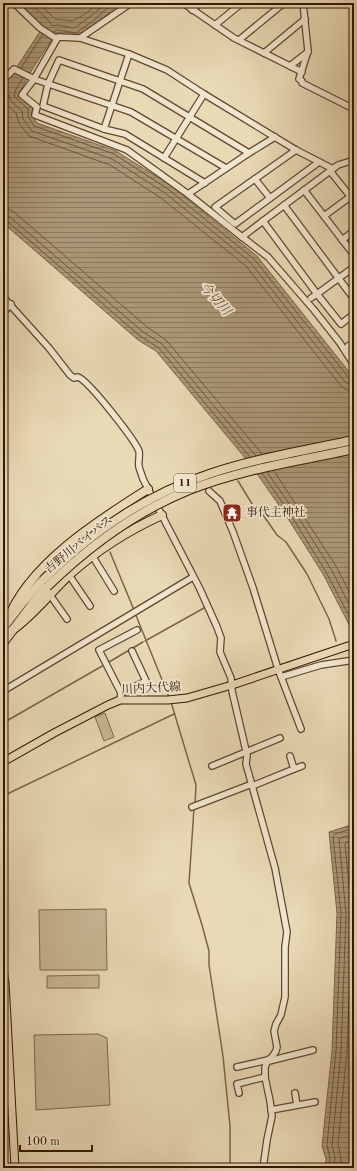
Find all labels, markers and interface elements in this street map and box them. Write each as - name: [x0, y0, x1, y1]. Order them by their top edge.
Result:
- water label: 今切川: [197, 279, 236, 319]
- road number: 11: [174, 474, 196, 492]
- temple icon: 事代主神社: [221, 502, 243, 524]
- place label: 事代主神社: [246, 505, 306, 519]
- street label: 吉野川バイパス: [41, 512, 115, 576]
- street label: 川内大代線: [121, 679, 181, 697]
- scale bar: [20, 1127, 92, 1153]
- text: 100 m: [26, 1136, 60, 1148]

